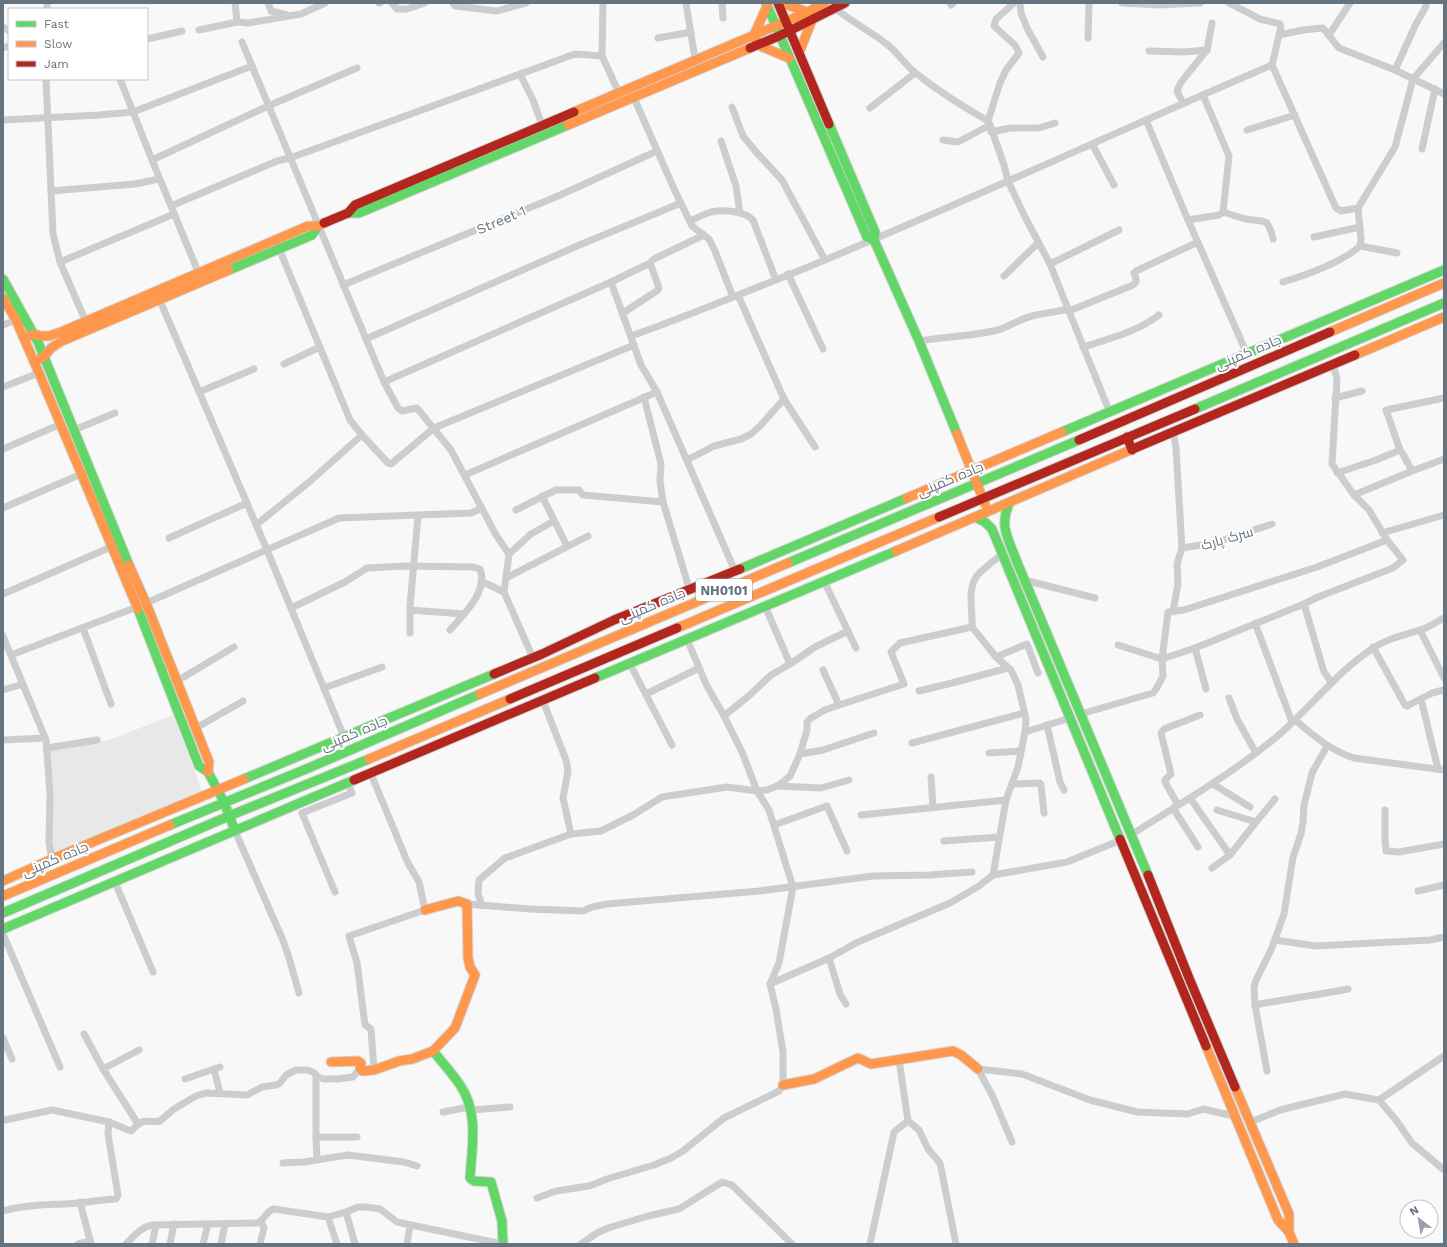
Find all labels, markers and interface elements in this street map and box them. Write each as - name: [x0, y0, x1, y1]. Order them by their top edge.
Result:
- legend: [8, 8, 148, 80]
- text: Fast: [44, 17, 69, 31]
- text: Slow: [44, 37, 72, 51]
- text: Jam: [44, 57, 69, 71]
- street label: Street 1: [474, 202, 528, 238]
- street label: جاده کمپنی: [1212, 331, 1284, 375]
- street label: جاده کمپنی: [914, 458, 986, 502]
- street label: سرک پارک: [1199, 523, 1256, 555]
- road number: NH0101: [696, 579, 752, 601]
- street label: جاده کمپنی: [616, 584, 688, 628]
- street label: جاده کمپنی: [318, 712, 390, 756]
- street label: جاده کمپنی: [19, 838, 91, 882]
- north arrow: [1399, 1199, 1439, 1239]
- text: N: [1407, 1203, 1421, 1219]

